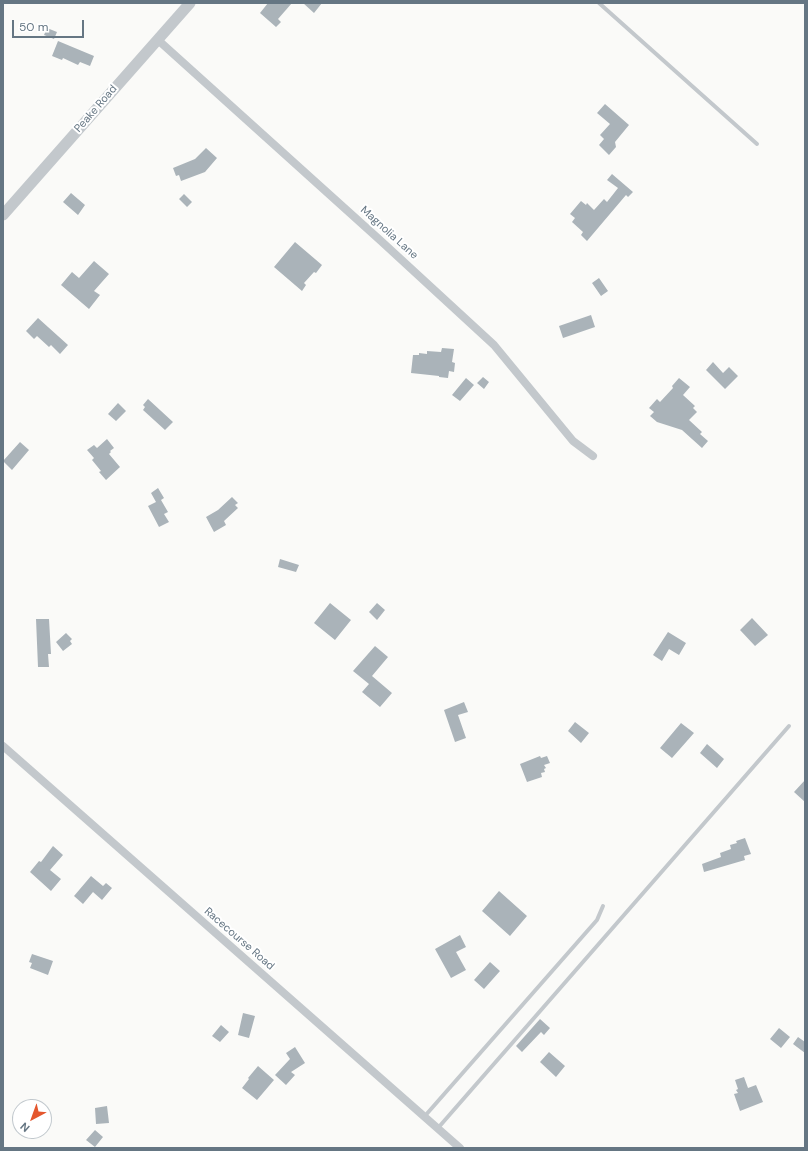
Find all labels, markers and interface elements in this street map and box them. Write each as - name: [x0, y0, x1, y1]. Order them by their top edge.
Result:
- scale bar: [14, 12, 86, 38]
- text: 50 m: [19, 19, 48, 35]
- street label: Peake Road: [72, 83, 120, 135]
- street label: Magnolia Lane: [358, 204, 420, 262]
- street label: Racecourse Road: [201, 905, 277, 973]
- north arrow: [12, 1099, 52, 1139]
- text: N: [17, 1119, 32, 1135]

